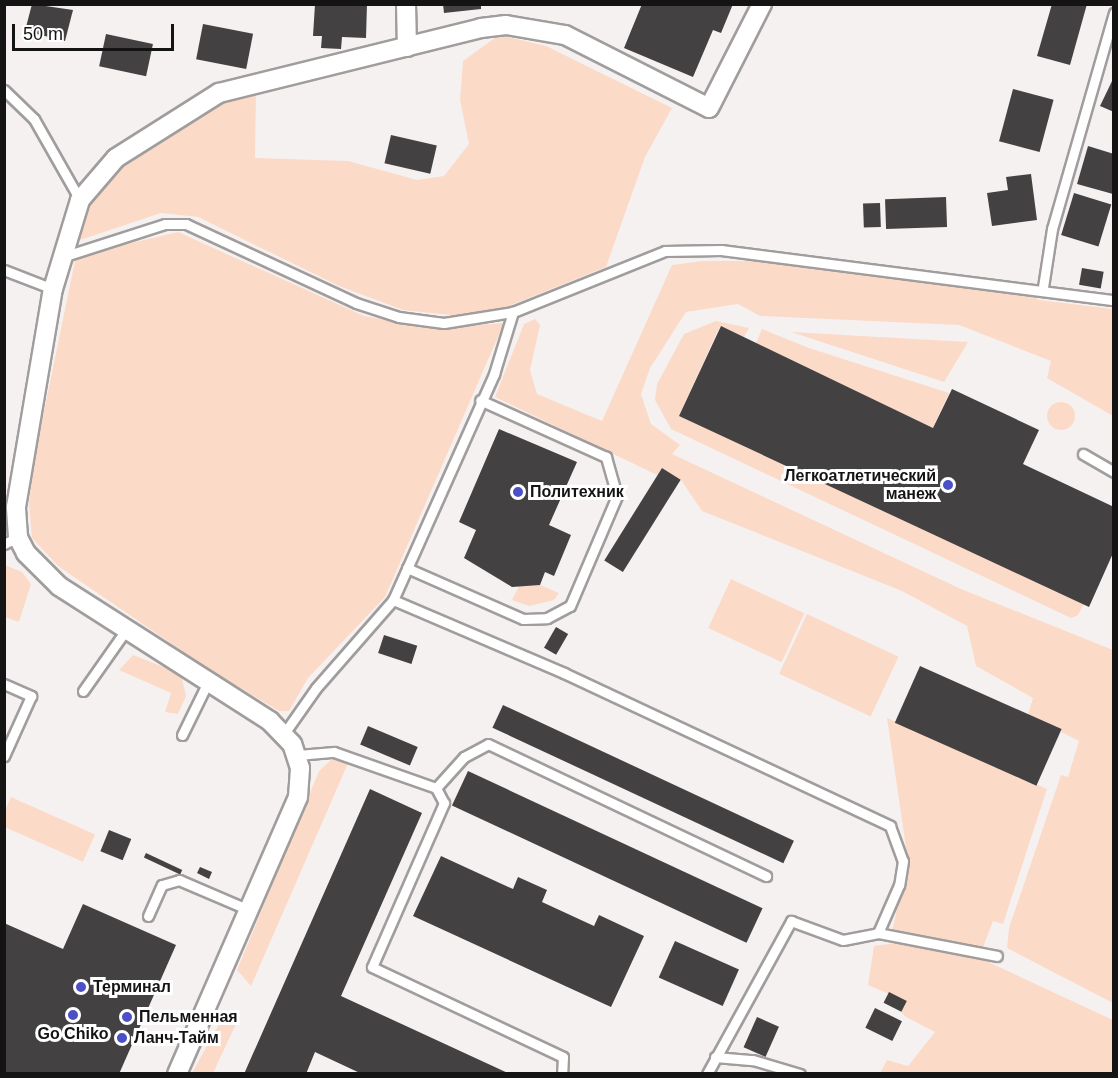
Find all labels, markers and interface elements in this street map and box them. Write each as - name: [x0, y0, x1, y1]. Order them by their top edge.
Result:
- scale bar: [15, 12, 177, 50]
- text: 50 m: [23, 24, 63, 44]
- place label: Легкоатлетический манеж: [784, 466, 936, 504]
- marker: Легкоатлетический манеж: [941, 478, 955, 492]
- place label: Политехник: [530, 482, 624, 502]
- marker: Политехник: [511, 485, 525, 499]
- place label: Терминал: [93, 977, 171, 997]
- marker: Терминал: [74, 980, 88, 994]
- place label: Пельменная: [139, 1007, 238, 1027]
- marker: Go Chiko: [66, 1008, 80, 1022]
- marker: Пельменная: [120, 1010, 134, 1024]
- place label: Go Chiko: [37, 1024, 109, 1044]
- place label: Ланч-Тайм: [134, 1028, 219, 1048]
- marker: Ланч-Тайм: [115, 1031, 129, 1045]

